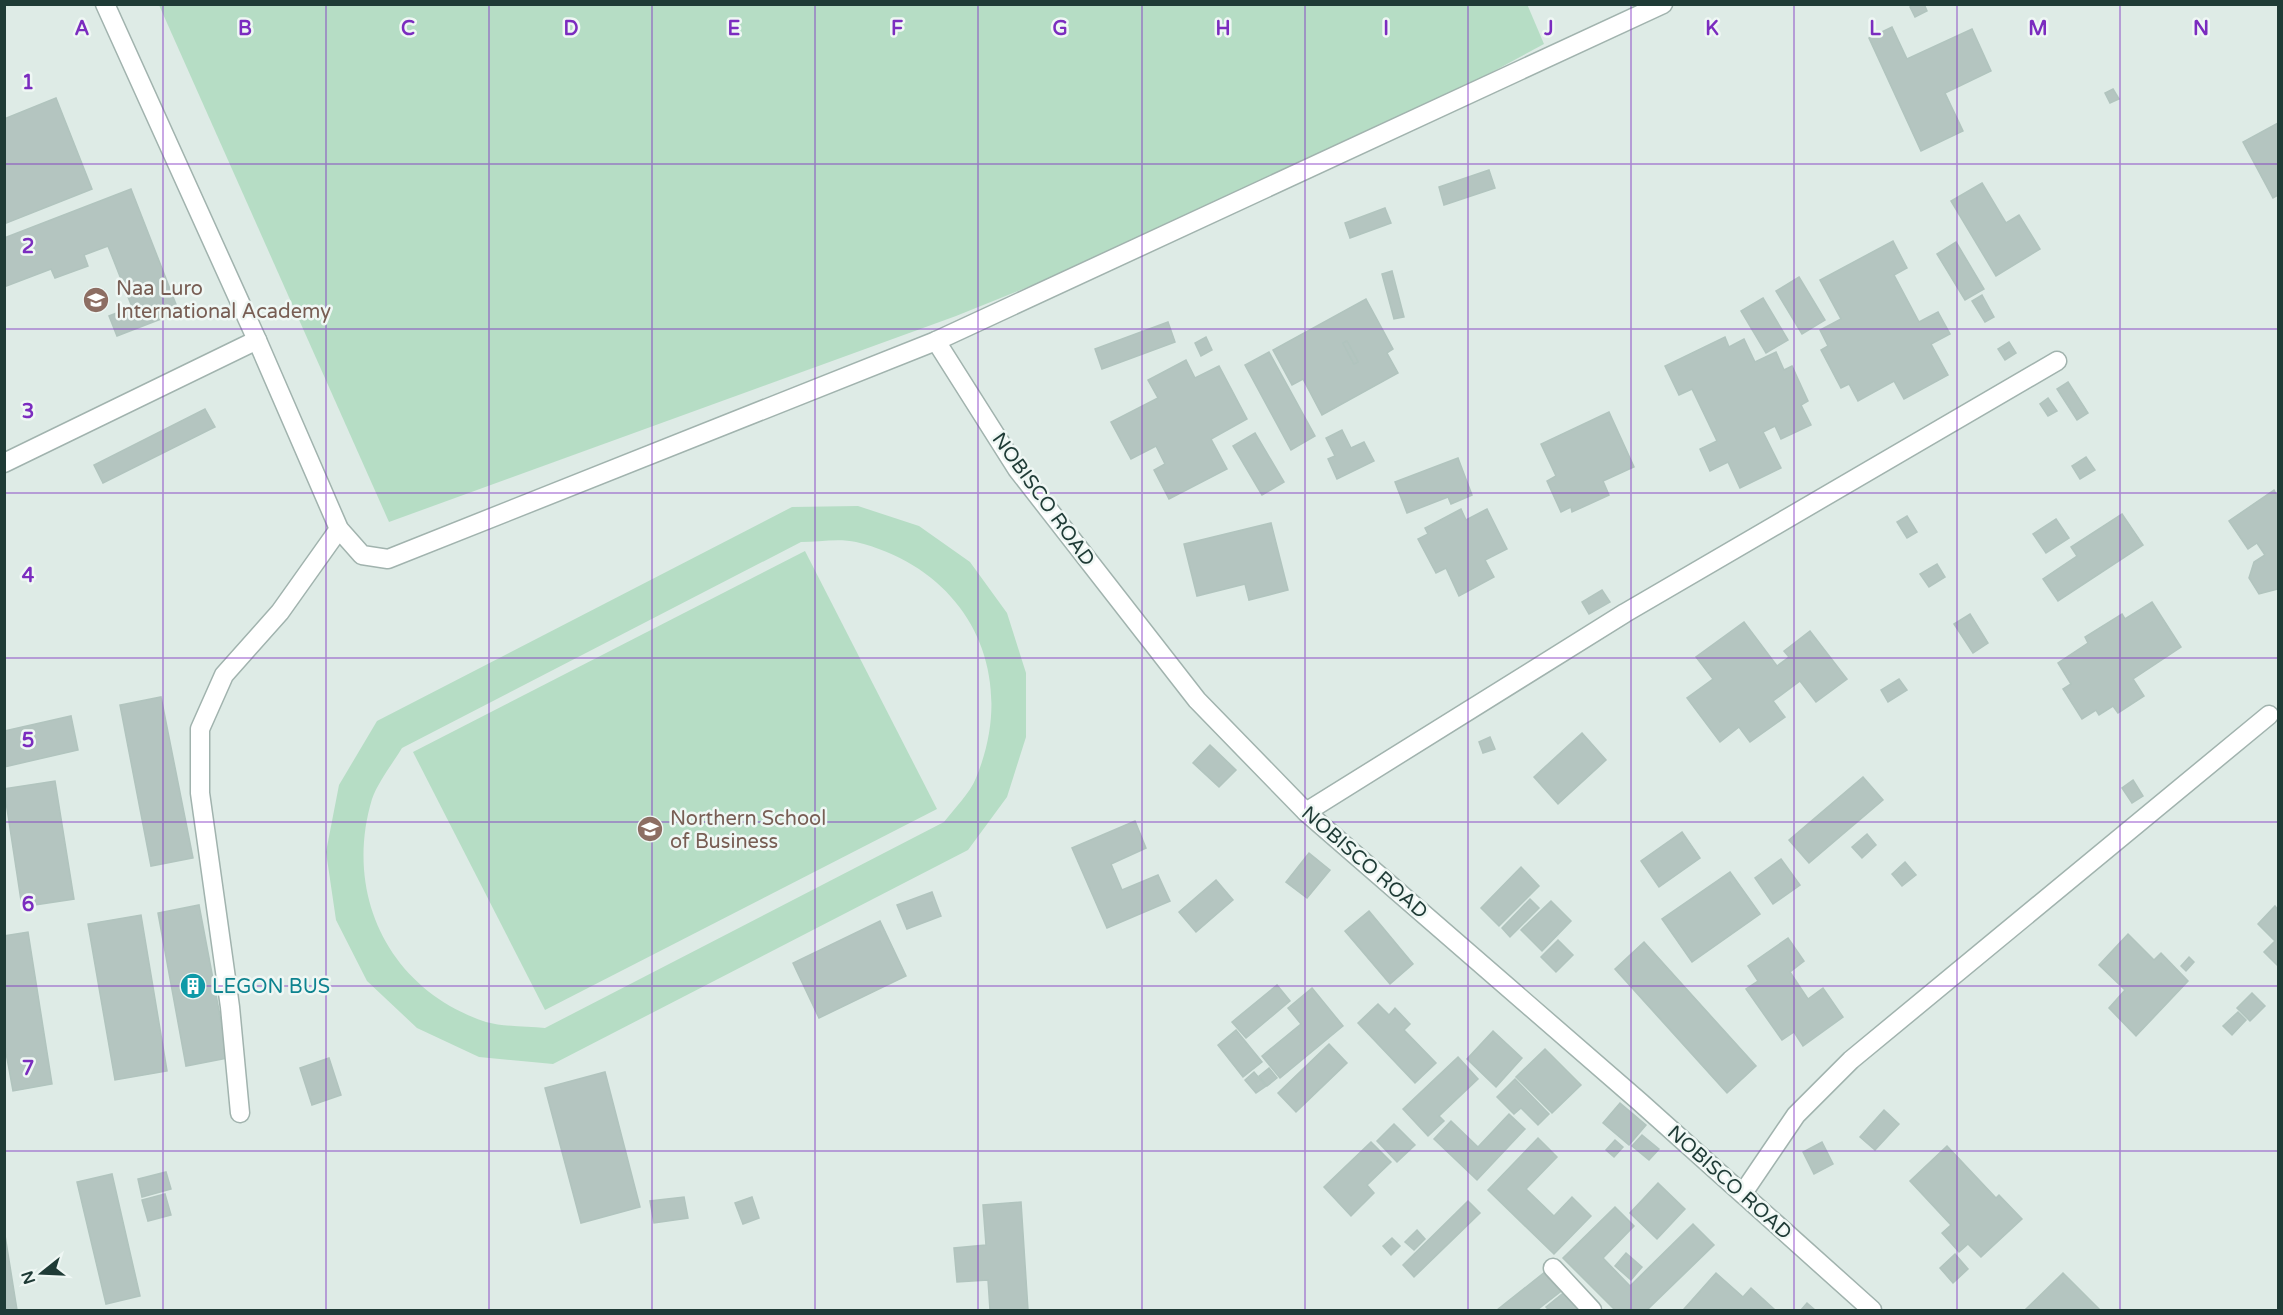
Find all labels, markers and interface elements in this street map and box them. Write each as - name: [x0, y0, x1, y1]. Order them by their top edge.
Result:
- text: A: [75, 17, 90, 41]
- text: B: [238, 17, 252, 41]
- text: C: [401, 17, 415, 41]
- text: D: [563, 17, 579, 41]
- text: E: [728, 17, 741, 41]
- text: F: [891, 17, 903, 41]
- text: G: [1052, 17, 1068, 41]
- text: H: [1215, 17, 1231, 41]
- text: I: [1383, 17, 1389, 41]
- text: J: [1543, 17, 1554, 41]
- text: K: [1705, 17, 1719, 41]
- text: L: [1869, 17, 1881, 41]
- text: M: [2028, 17, 2048, 41]
- text: N: [2193, 17, 2209, 41]
- text: 1: [22, 71, 34, 95]
- text: 2: [22, 235, 34, 259]
- place label: Naa Luro International Academy: [116, 277, 331, 324]
- school or university icon: Naa Luro International Academy: [81, 285, 111, 315]
- text: 3: [22, 400, 34, 424]
- street label: NOBISCO ROAD: [987, 428, 1100, 571]
- text: 4: [22, 564, 35, 588]
- text: 5: [22, 729, 34, 753]
- street label: NOBISCO ROAD: [1296, 801, 1432, 924]
- place label: Northern School of Business: [670, 807, 826, 854]
- school or university icon: Northern School of Business: [635, 814, 665, 844]
- text: 6: [22, 893, 34, 917]
- building icon: LEGON BUS: [178, 971, 208, 1001]
- place label: LEGON BUS: [212, 975, 330, 999]
- text: 7: [22, 1057, 34, 1081]
- street label: NOBISCO ROAD: [1662, 1121, 1797, 1245]
- north arrow: [12, 1243, 72, 1303]
- text: N: [17, 1268, 40, 1287]

